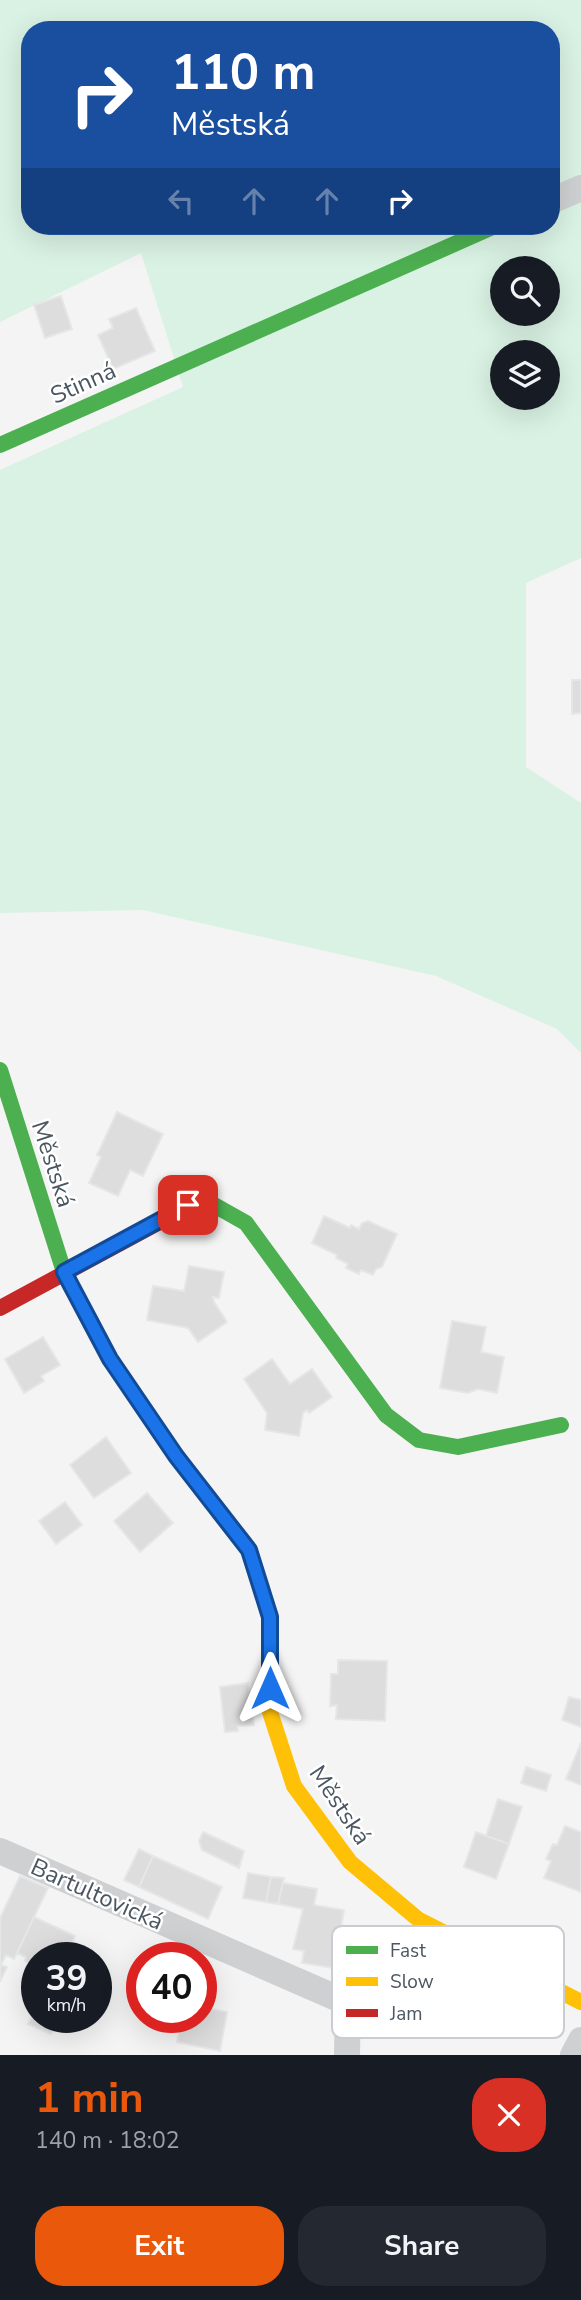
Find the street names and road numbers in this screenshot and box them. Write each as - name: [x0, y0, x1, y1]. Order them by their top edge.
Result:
- street label: Stinná: [45, 354, 121, 412]
- street label: Městská: [24, 1117, 82, 1211]
- street label: Městská: [302, 1759, 378, 1851]
- street label: Bartultovická: [26, 1851, 168, 1937]

